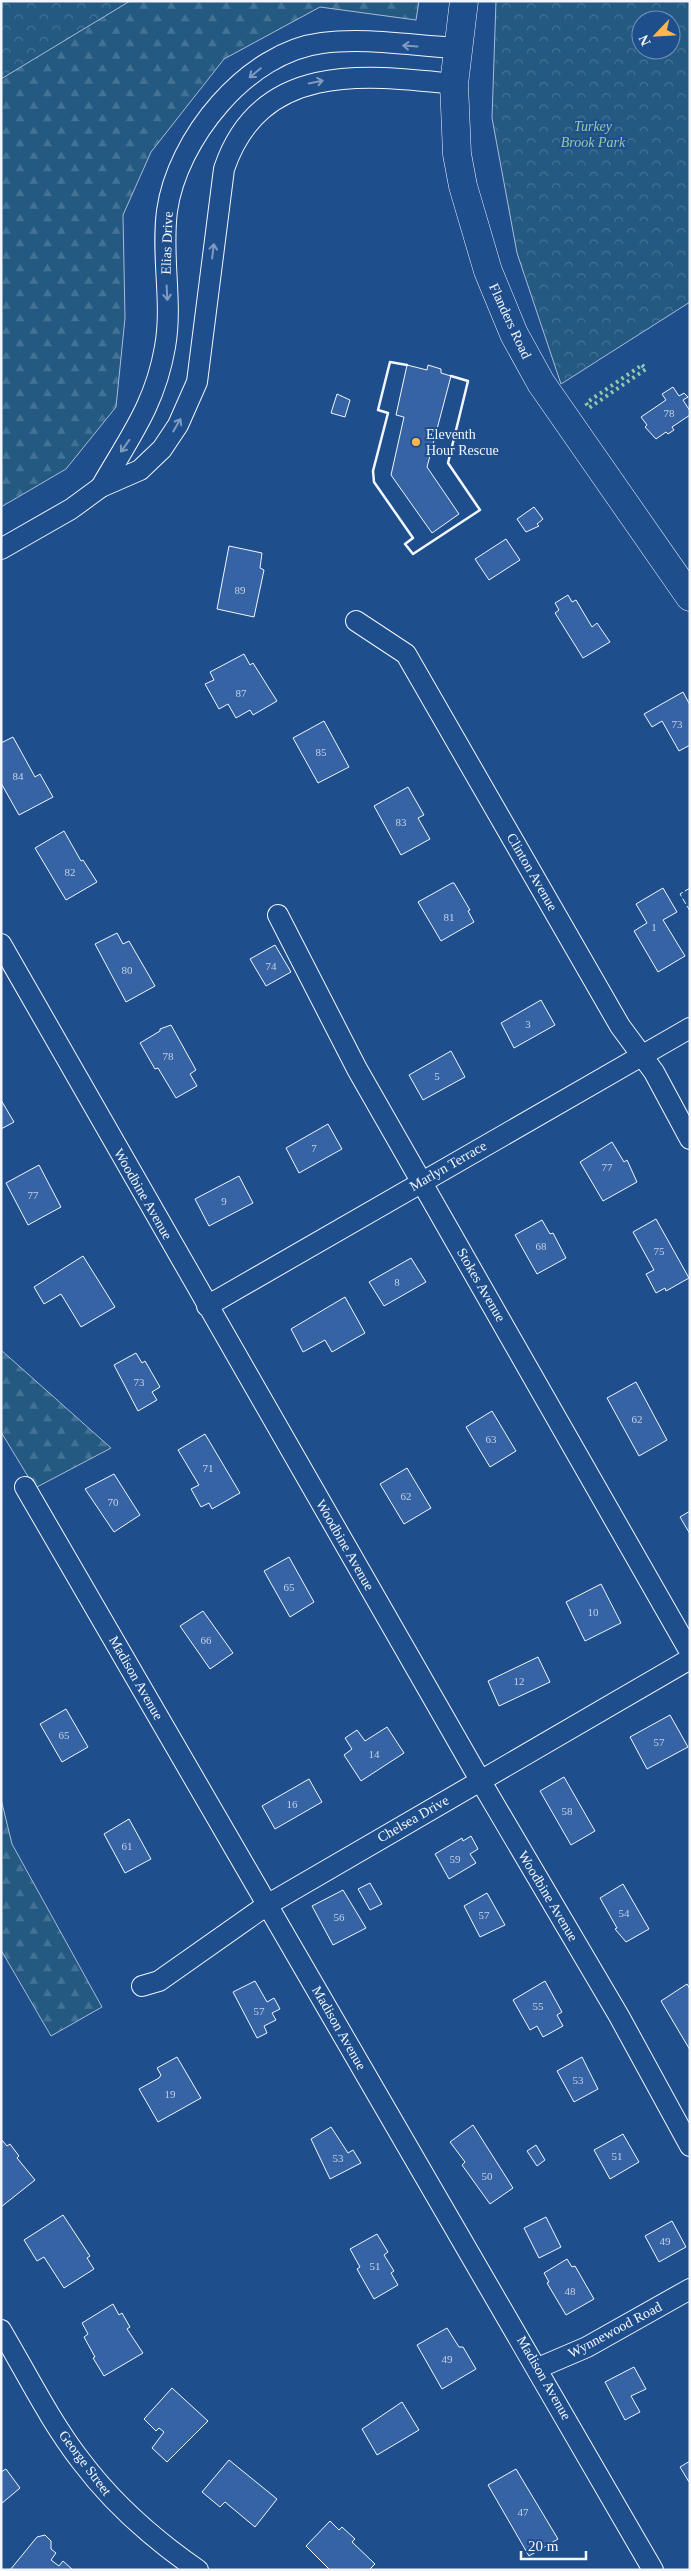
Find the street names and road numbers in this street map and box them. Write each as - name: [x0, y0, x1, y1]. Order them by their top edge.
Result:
- street label: Elias Drive: [158, 211, 176, 275]
- street label: Flanders Road: [486, 281, 534, 361]
- street label: Clinton Avenue: [504, 830, 560, 914]
- street label: Marlyn Terrace: [407, 1138, 489, 1194]
- street label: Woodbine Avenue: [111, 1146, 175, 1242]
- street label: Stokes Avenue: [454, 1245, 508, 1325]
- street label: Woodbine Avenue: [313, 1497, 377, 1593]
- street label: Madison Avenue: [106, 1633, 166, 1723]
- street label: Chelsea Drive: [375, 1793, 451, 1845]
- street label: Woodbine Avenue: [515, 1848, 581, 1944]
- street label: Madison Avenue: [309, 1983, 369, 2073]
- street label: Wynnewood Road: [566, 2299, 664, 2361]
- street label: Madison Avenue: [514, 2333, 574, 2423]
- street label: George Street: [56, 2428, 114, 2498]

